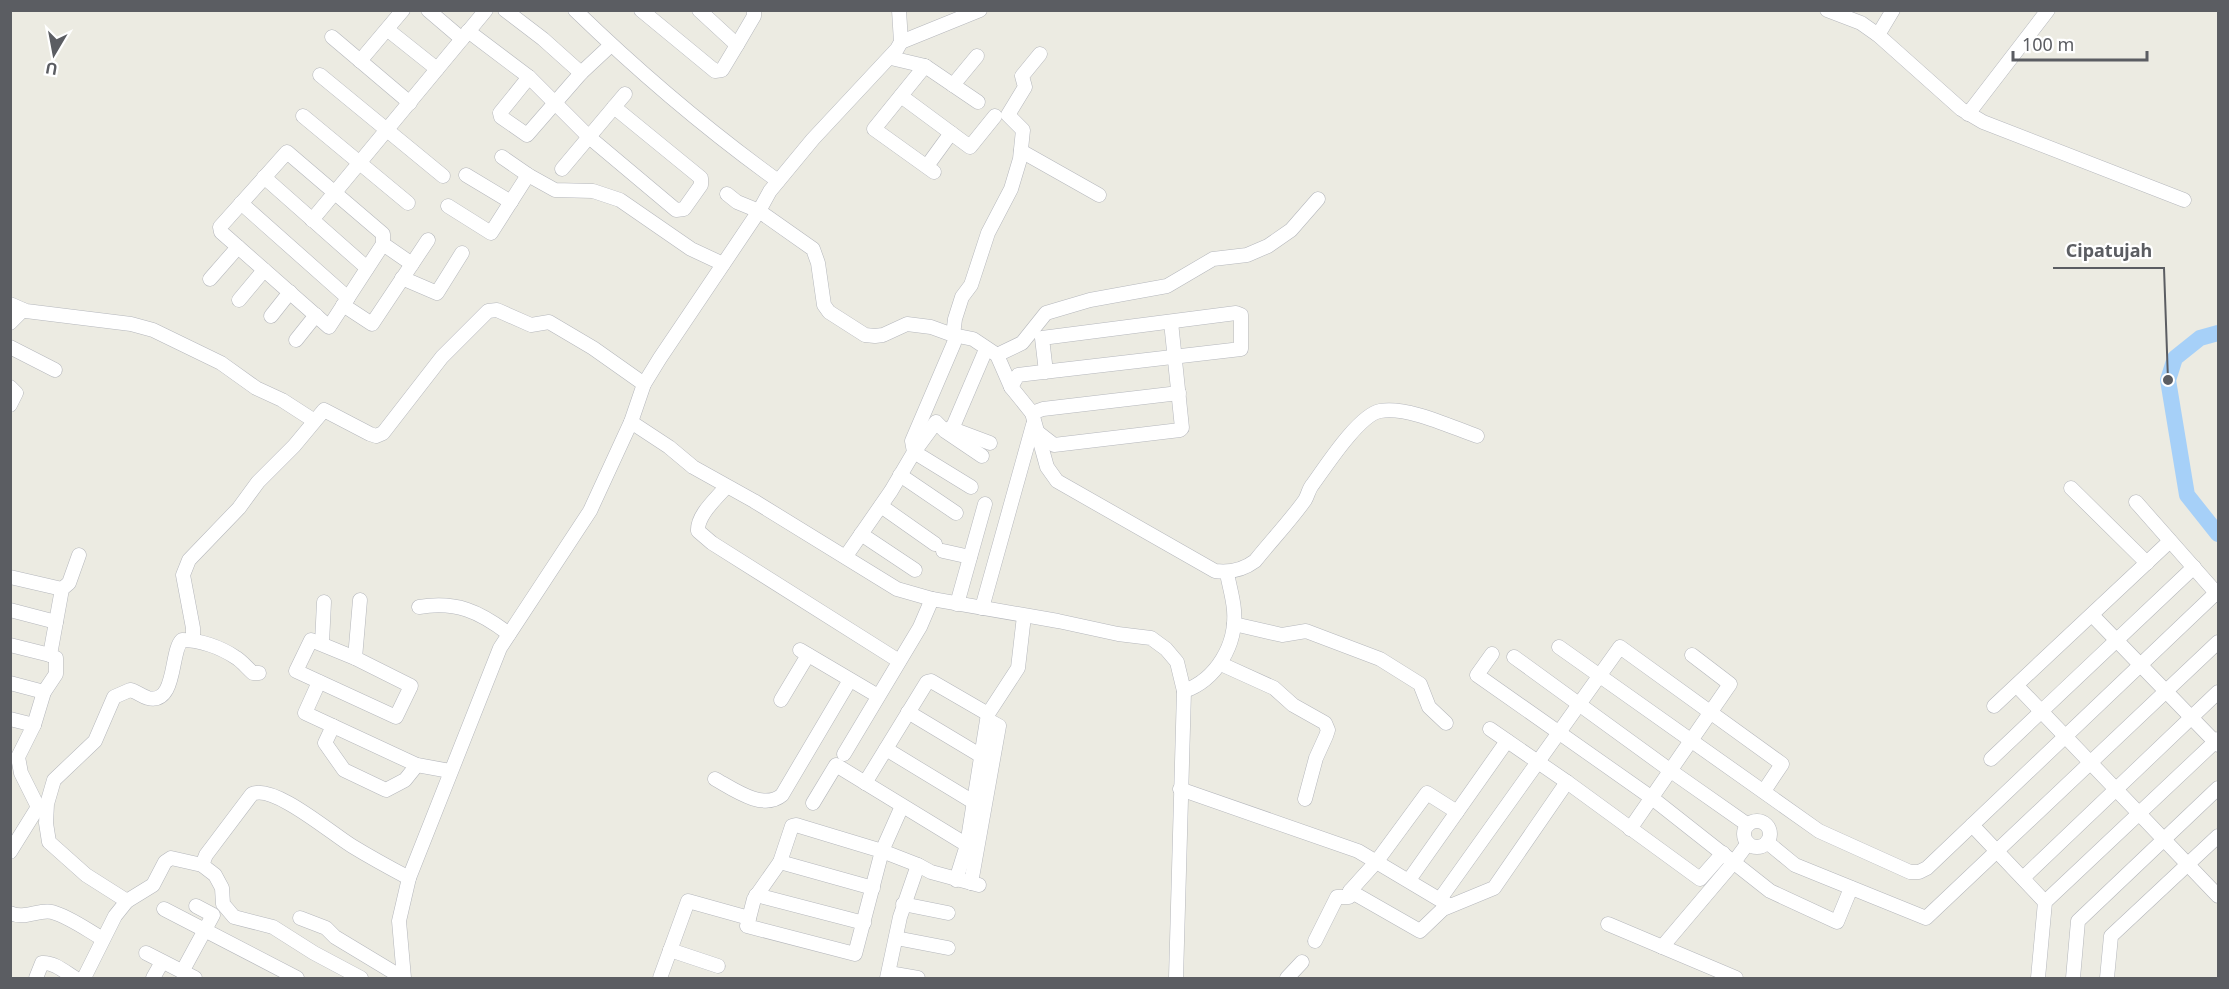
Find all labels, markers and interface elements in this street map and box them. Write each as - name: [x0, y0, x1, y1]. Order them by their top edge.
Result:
- north arrow: [24, 24, 84, 84]
- scale bar: [2013, 24, 2146, 62]
- text: 100 m: [2022, 32, 2074, 56]
- text: U: [44, 57, 59, 81]
- callout: Cipatujah: [2053, 232, 2164, 268]
- text: Cipatujah: [2066, 238, 2152, 262]

